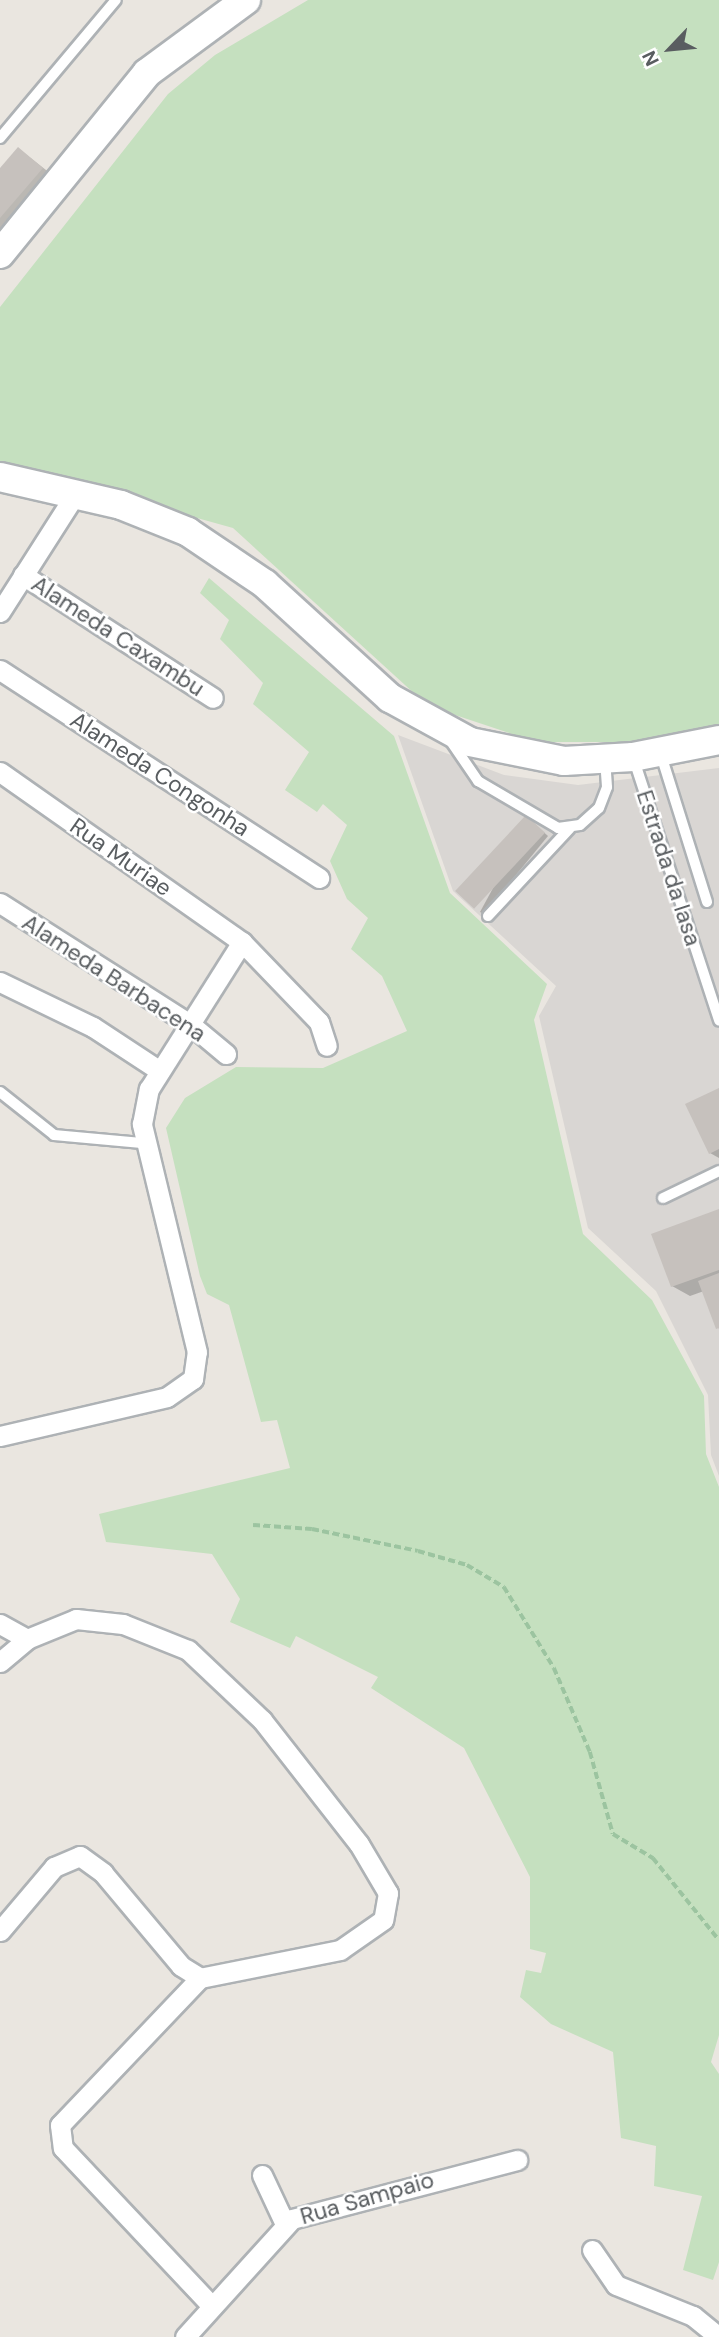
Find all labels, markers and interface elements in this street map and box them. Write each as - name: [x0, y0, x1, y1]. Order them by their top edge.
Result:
- north arrow: [635, 14, 705, 84]
- text: N: [636, 47, 665, 70]
- street label: Alameda Caxambu: [26, 570, 210, 702]
- street label: Alameda Congonha: [65, 706, 255, 842]
- street label: Estrada da Iasa: [631, 787, 707, 949]
- street label: Rua Muriae: [65, 812, 177, 902]
- street label: Alameda Barbacena: [17, 908, 211, 1048]
- street label: Rua Sampaio: [297, 2166, 437, 2230]

